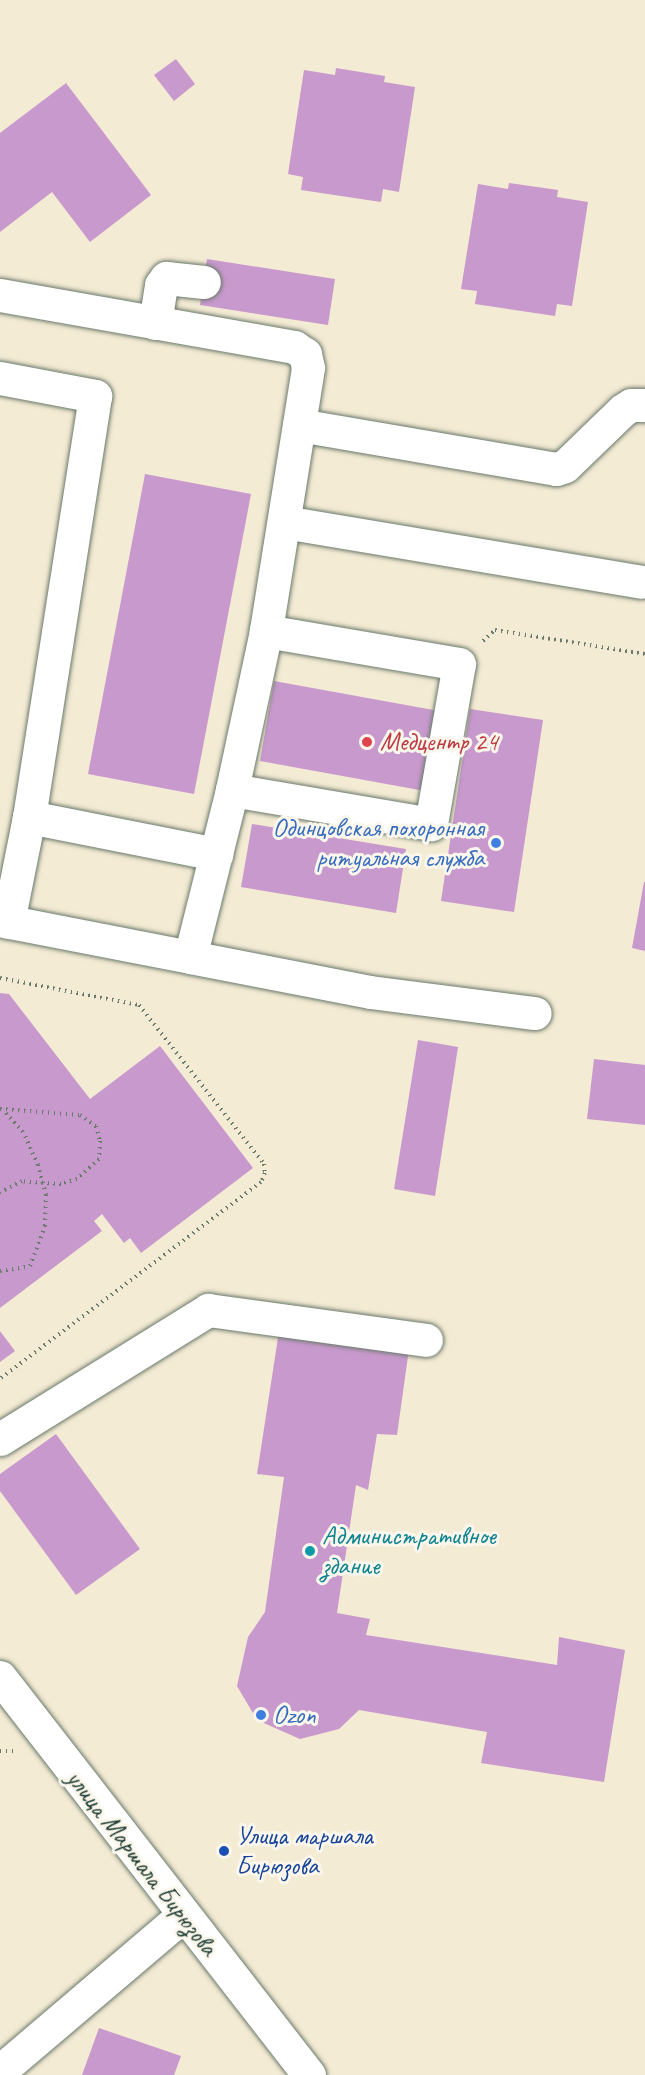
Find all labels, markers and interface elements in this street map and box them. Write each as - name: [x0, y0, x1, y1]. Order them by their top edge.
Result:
- place label: Медцентр 24: [380, 726, 498, 758]
- marker: Медцентр 24: [358, 733, 376, 751]
- place label: Одинцовская похоронная ритуальная служба: [272, 812, 484, 874]
- marker: Одинцовская похоронная ритуальная служба: [489, 836, 503, 850]
- place label: Административное здание: [322, 1520, 496, 1582]
- marker: Административное здание: [303, 1544, 317, 1558]
- place label: Ozon: [273, 1699, 316, 1731]
- marker: Ozon: [254, 1708, 268, 1722]
- street label: улица Маршала Бирюзова: [59, 1764, 225, 1962]
- place label: Улица маршала Бирюзова: [236, 1820, 373, 1882]
- marker: Улица маршала Бирюзова: [217, 1844, 231, 1858]

